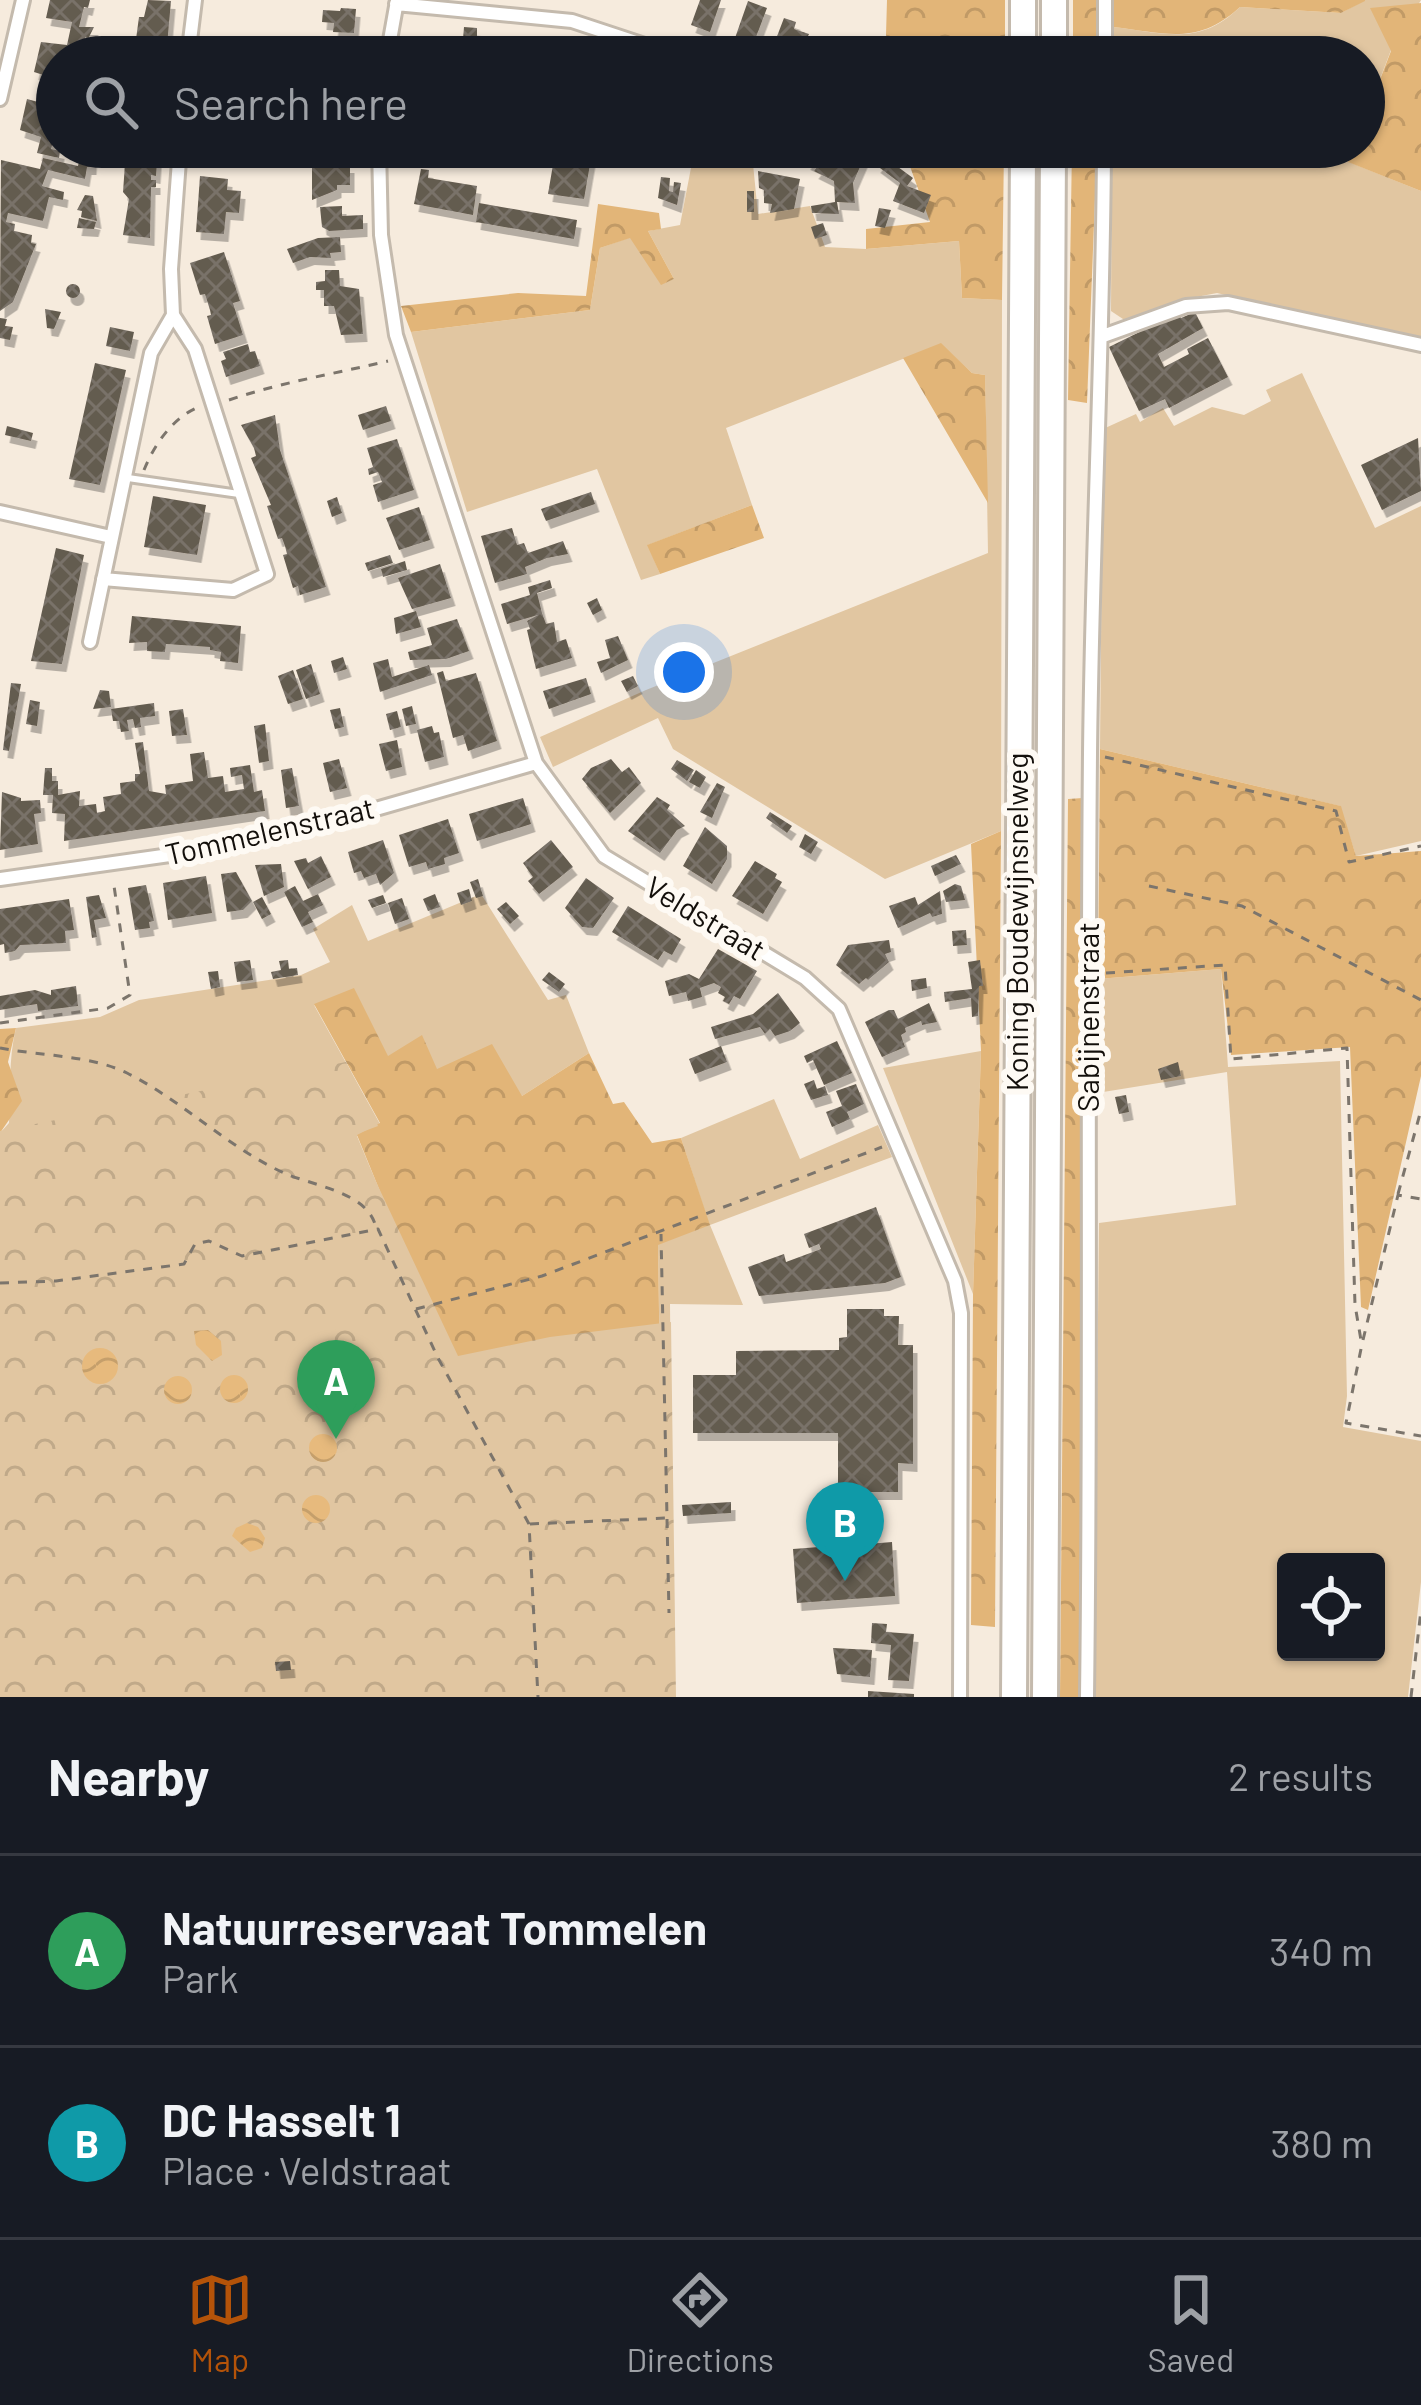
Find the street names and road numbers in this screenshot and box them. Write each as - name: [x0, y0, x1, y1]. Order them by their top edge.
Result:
- street label: Koning Boudewijnsnelweg: [998, 753, 1034, 1091]
- street label: Tommelenstraat: [162, 789, 378, 872]
- street label: Veldstraat: [640, 868, 772, 967]
- street label: Sabijnenstraat: [1069, 922, 1105, 1112]

